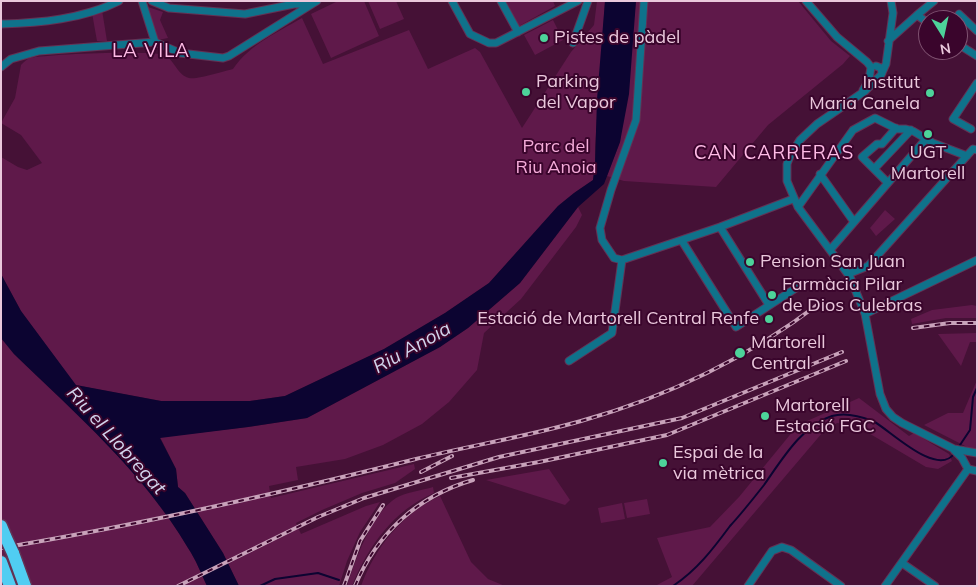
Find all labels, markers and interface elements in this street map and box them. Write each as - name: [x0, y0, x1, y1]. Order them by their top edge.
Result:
- north arrow: [918, 10, 968, 60]
- place label: Pistes de pàdel: [554, 27, 680, 49]
- marker: Pistes de pàdel: [538, 32, 550, 44]
- text: N: [939, 39, 952, 59]
- district label: LA VILA: [111, 40, 191, 62]
- place label: Parking del Vapor: [536, 71, 616, 114]
- place label: Institut Maria Canela: [809, 72, 920, 115]
- marker: Parking del Vapor: [520, 86, 532, 98]
- marker: Institut Maria Canela: [924, 87, 936, 99]
- marker: UGT Martorell: [922, 128, 934, 140]
- park label: Parc del Riu Anoia: [516, 136, 596, 178]
- district label: CAN CARRERAS: [692, 142, 856, 164]
- place label: UGT Martorell: [891, 142, 965, 184]
- place label: Pension San Juan: [760, 251, 905, 273]
- marker: Pension San Juan: [744, 256, 756, 268]
- place label: Farmàcia Pilar de Dios Culebras: [782, 274, 922, 316]
- marker: Farmàcia Pilar de Dios Culebras: [766, 289, 778, 301]
- place label: Estació de Martorell Central Renfe: [477, 308, 759, 330]
- marker: Estació de Martorell Central Renfe: [763, 313, 775, 325]
- water label: Riu Anoia: [369, 317, 455, 379]
- place label: Martorell Central: [751, 332, 826, 374]
- marker: Martorell Central: [733, 346, 747, 360]
- water label: Riu el Llobregat: [62, 382, 170, 500]
- place label: Martorell Estació FGC: [775, 395, 875, 438]
- marker: Martorell Estació FGC: [759, 410, 771, 422]
- place label: Espai de la via mètrica: [673, 442, 765, 484]
- marker: Espai de la via mètrica: [657, 457, 669, 469]

